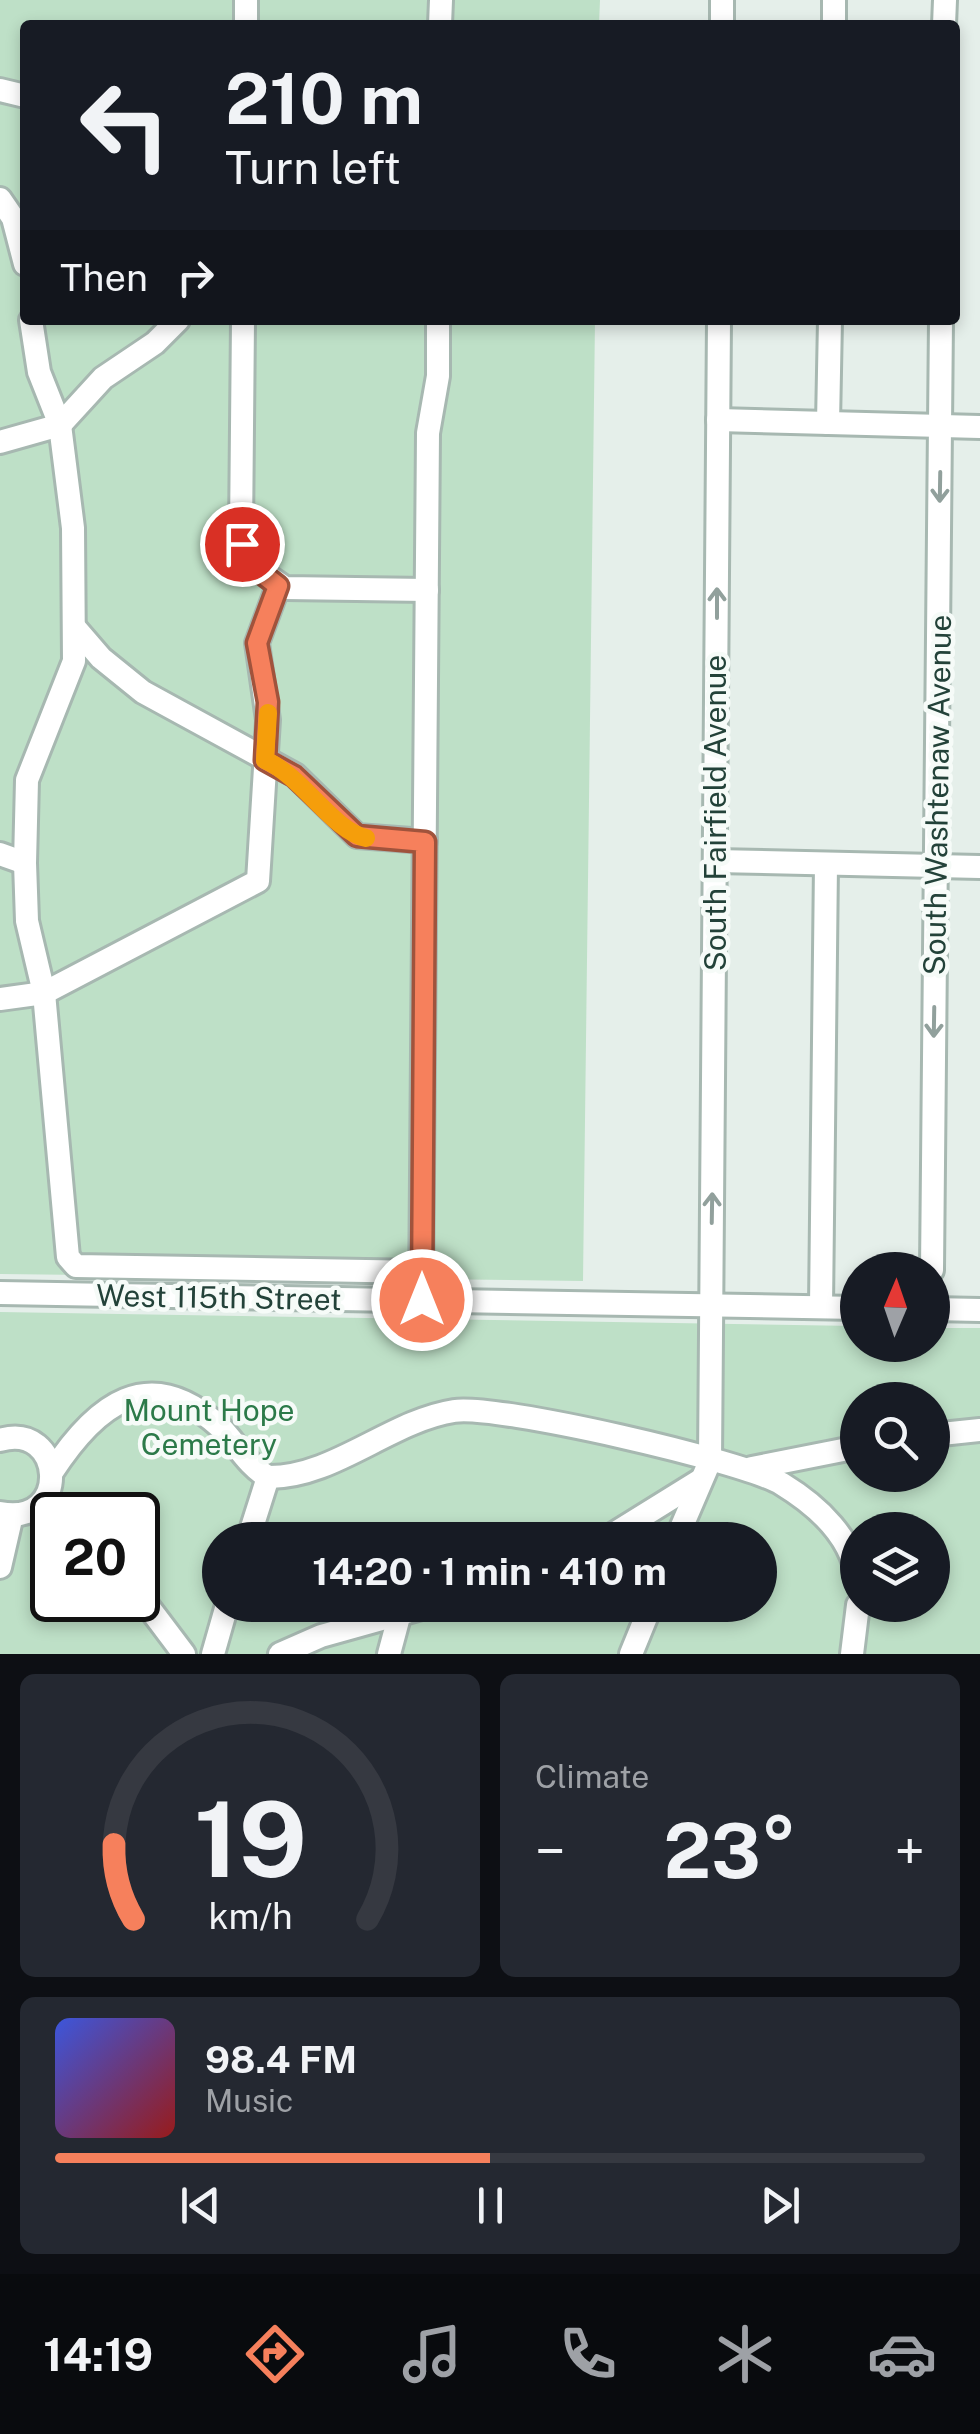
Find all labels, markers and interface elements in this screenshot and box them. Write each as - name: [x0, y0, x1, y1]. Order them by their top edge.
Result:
- text: 210 m: [225, 57, 423, 140]
- icon: left: [60, 60, 190, 190]
- text: Turn left: [225, 141, 401, 194]
- icon: right: [168, 250, 223, 305]
- text: Then: [60, 255, 148, 300]
- one-way arrow: [930, 471, 949, 503]
- pin: [200, 502, 285, 587]
- icon: arrive: [215, 517, 270, 572]
- one-way arrow: [708, 587, 726, 620]
- street label: South Washtenaw Avenue: [916, 614, 958, 976]
- street label: South Fairfield Avenue: [697, 655, 733, 971]
- one-way arrow: [924, 1006, 944, 1038]
- one-way arrow: [702, 1192, 722, 1224]
- position arrow: [370, 1248, 474, 1352]
- north arrow: [840, 1252, 950, 1362]
- map controls: [840, 1252, 950, 1622]
- street label: West 115th Street: [96, 1277, 342, 1317]
- button: search: [840, 1382, 950, 1492]
- park label: Mount Hope Cemetery: [123, 1392, 295, 1462]
- speed limit sign: 20: [30, 1492, 160, 1622]
- button: layers: [840, 1512, 950, 1622]
- text: 14:20 · 1 min · 410 m: [312, 1549, 667, 1594]
- text: Climate: [535, 1758, 649, 1795]
- text: 19: [193, 1778, 307, 1900]
- text: 23°: [663, 1807, 797, 1895]
- text: −: [535, 1819, 566, 1883]
- text: +: [895, 1819, 925, 1883]
- text: km/h: [208, 1895, 292, 1937]
- text: 98.4 FM: [205, 2037, 357, 2082]
- text: Music: [205, 2082, 293, 2119]
- icon: previous: [173, 2178, 228, 2233]
- icon: pause: [463, 2178, 518, 2233]
- icon: next: [753, 2178, 808, 2233]
- icon: directions: [240, 2319, 310, 2389]
- icon: music: [397, 2319, 467, 2389]
- icon: phone: [553, 2319, 623, 2389]
- icon: climate: [710, 2319, 780, 2389]
- icon: car: [867, 2319, 937, 2389]
- text: 14:19: [43, 2328, 153, 2381]

